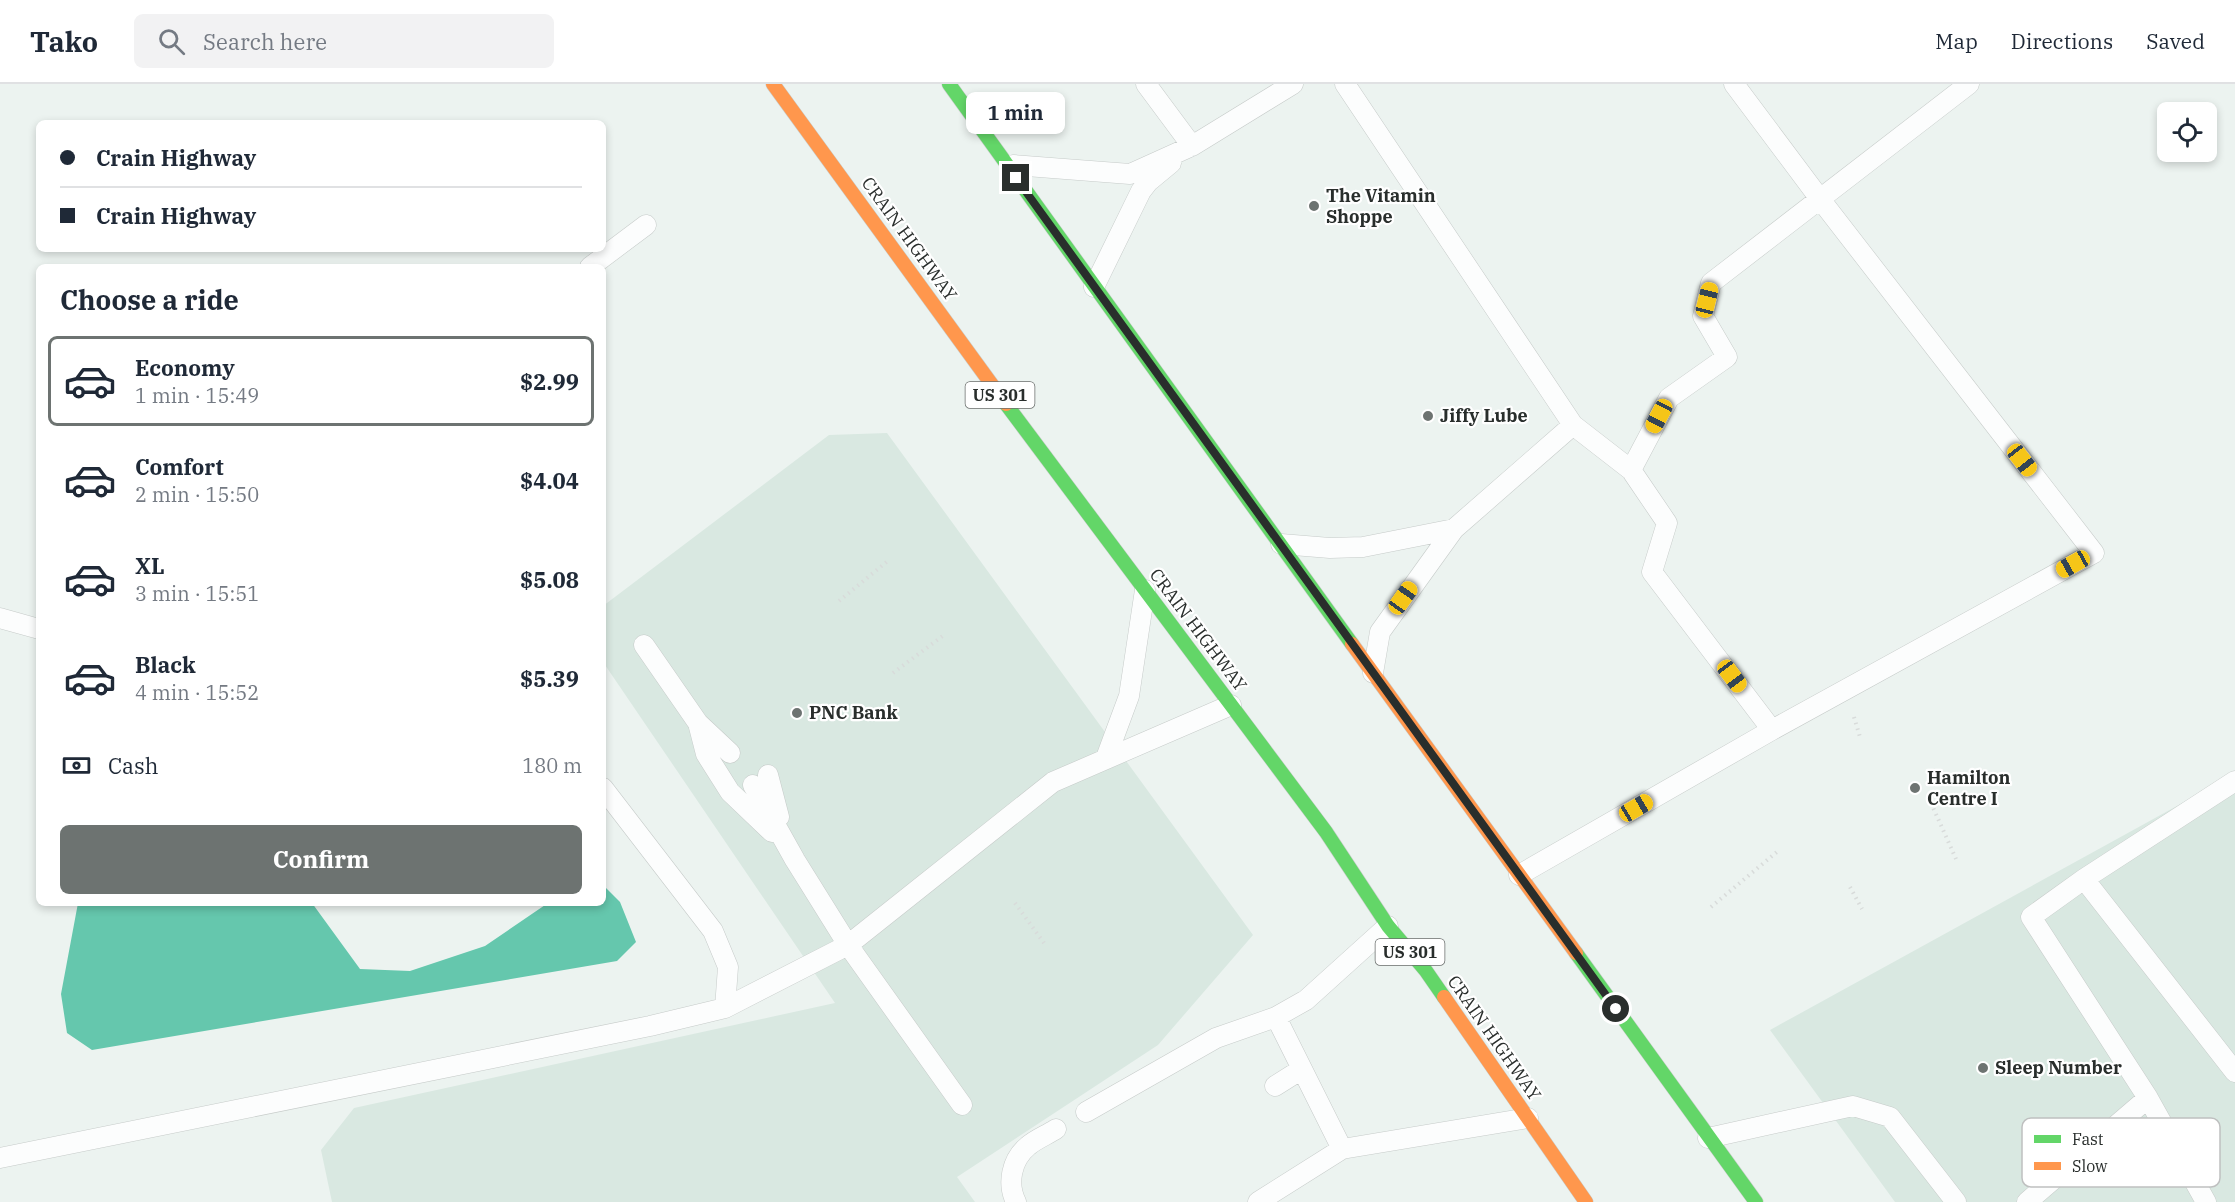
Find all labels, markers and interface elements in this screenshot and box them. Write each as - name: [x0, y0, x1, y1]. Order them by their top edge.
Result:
- search box: [134, 14, 554, 68]
- text: Tako: [30, 23, 98, 60]
- icon: search: [155, 25, 188, 58]
- text: Search here: [203, 27, 327, 56]
- text: Map: [1935, 27, 1978, 55]
- text: Directions: [2011, 27, 2113, 55]
- text: Saved: [2146, 27, 2205, 55]
- callout: 1 min: [966, 91, 1066, 133]
- text: 1 min: [988, 99, 1044, 126]
- map controls: [2157, 102, 2217, 162]
- button: locate: [2157, 102, 2217, 162]
- text: Crain Highway: [96, 143, 256, 172]
- route end: [1002, 164, 1029, 191]
- street label: CRAIN HIGHWAY: [857, 172, 962, 306]
- place label: The Vitamin Shoppe: [1326, 184, 1436, 228]
- marker: The Vitamin Shoppe: [1307, 199, 1321, 213]
- text: Crain Highway: [96, 201, 256, 230]
- car: [1694, 280, 1720, 320]
- text: Choose a ride: [60, 282, 239, 317]
- text: Economy: [135, 353, 235, 382]
- icon: car: [63, 354, 117, 408]
- text: $2.99: [520, 367, 579, 396]
- text: 1 min · 15:49: [135, 382, 259, 409]
- road number: US 301: [966, 382, 1034, 408]
- car: [1643, 396, 1675, 436]
- place label: Jiffy Lube: [1440, 404, 1528, 427]
- marker: Jiffy Lube: [1421, 409, 1435, 423]
- car: [2004, 440, 2040, 480]
- text: Comfort: [135, 452, 224, 481]
- icon: car: [63, 453, 117, 507]
- text: $4.04: [520, 466, 579, 495]
- text: 2 min · 15:50: [135, 481, 259, 508]
- car: [2053, 547, 2093, 581]
- text: XL: [135, 551, 165, 580]
- icon: car: [63, 552, 117, 606]
- street label: CRAIN HIGHWAY: [1145, 564, 1252, 696]
- text: $5.08: [520, 565, 579, 594]
- car: [1385, 578, 1421, 618]
- text: 3 min · 15:51: [135, 580, 259, 607]
- text: Black: [135, 650, 196, 679]
- icon: car: [63, 651, 117, 705]
- car: [1714, 656, 1750, 696]
- text: $5.39: [520, 664, 579, 693]
- text: 4 min · 15:52: [135, 679, 259, 706]
- place label: PNC Bank: [809, 701, 899, 724]
- marker: PNC Bank: [790, 706, 804, 720]
- icon: cash: [60, 749, 93, 782]
- text: Cash: [108, 751, 159, 780]
- text: 180 m: [522, 752, 582, 779]
- place label: Hamilton Centre I: [1927, 766, 2010, 810]
- marker: Hamilton Centre I: [1908, 781, 1922, 795]
- car: [1616, 791, 1656, 825]
- button: Confirm: [60, 825, 582, 894]
- road number: US 301: [1376, 939, 1444, 965]
- street label: CRAIN HIGHWAY: [1443, 971, 1547, 1105]
- route start: [1602, 995, 1629, 1022]
- place label: Sleep Number: [1995, 1056, 2122, 1079]
- marker: Sleep Number: [1976, 1061, 1990, 1075]
- legend: [2022, 1118, 2220, 1187]
- text: Fast: [2072, 1129, 2104, 1149]
- text: Slow: [2072, 1156, 2108, 1176]

